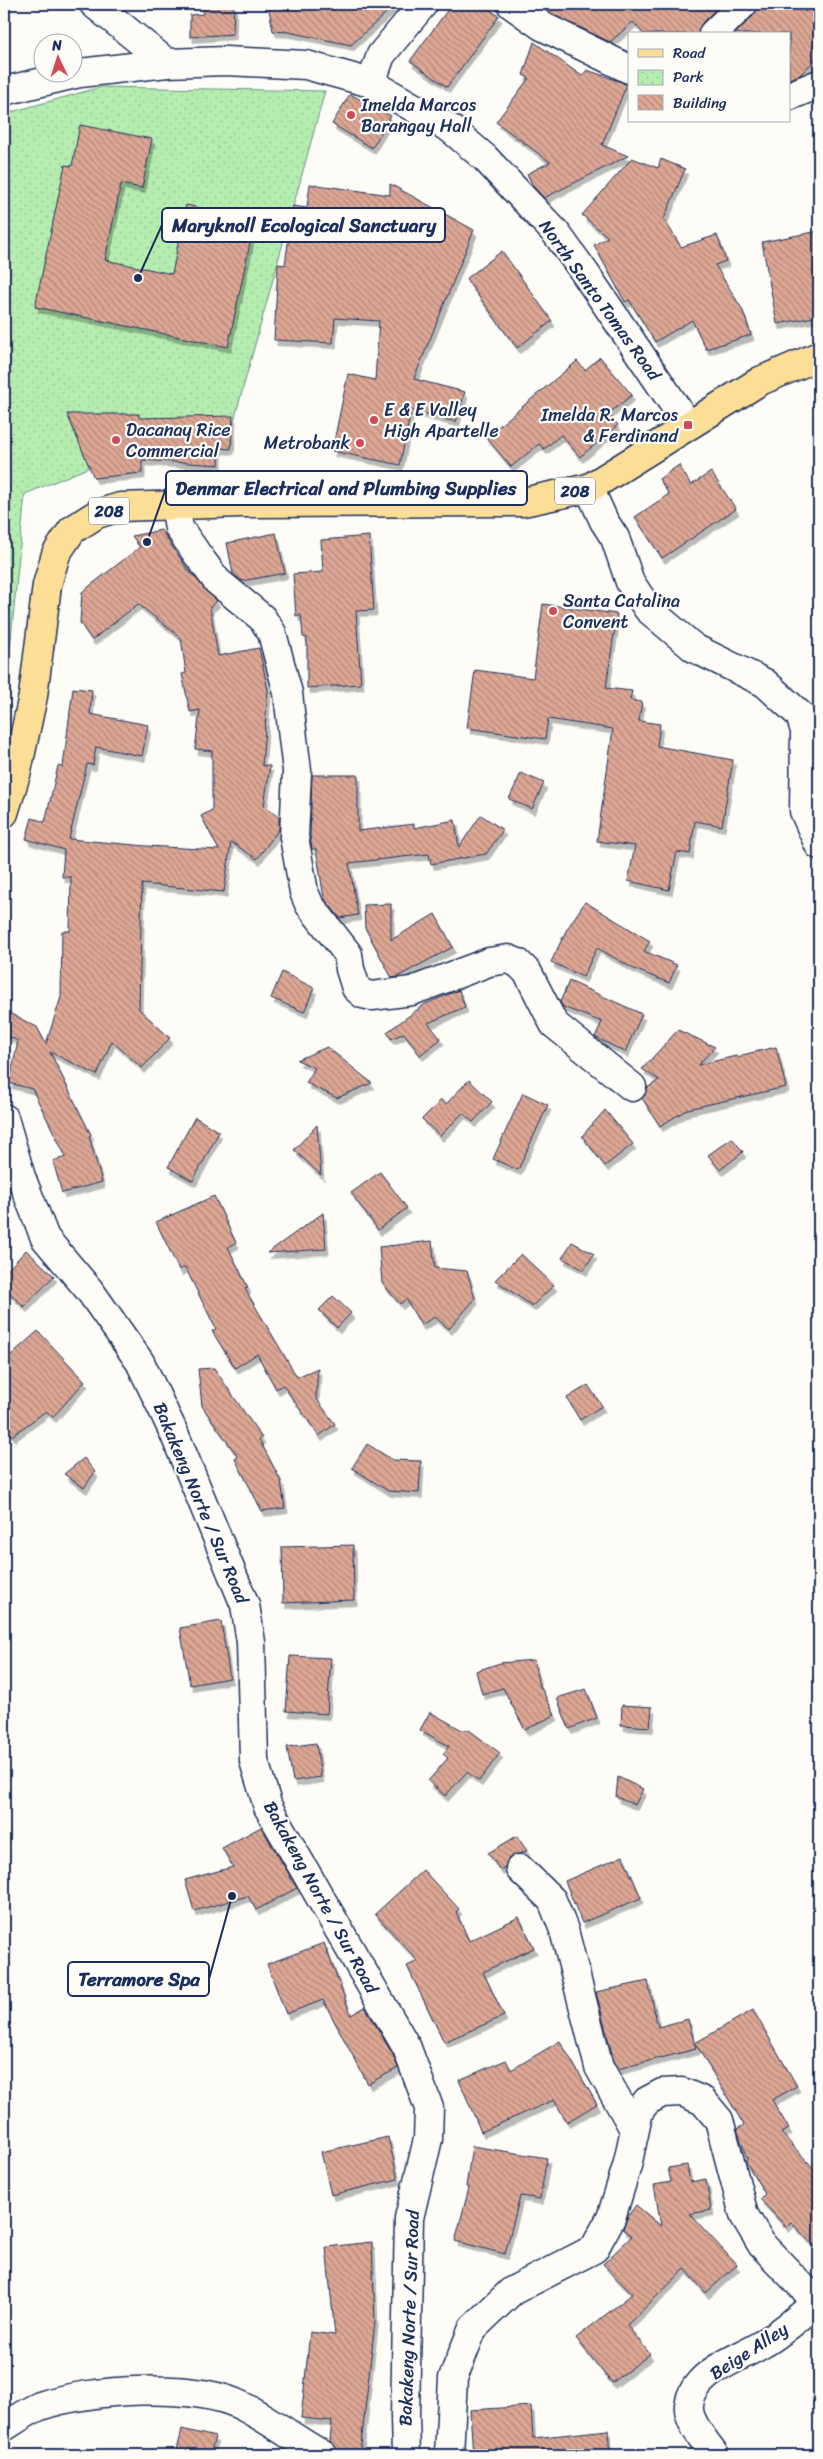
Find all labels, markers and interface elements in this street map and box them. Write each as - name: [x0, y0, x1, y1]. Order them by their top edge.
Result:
- north arrow: [32, 32, 82, 82]
- legend: [628, 32, 790, 122]
- text: N: [50, 33, 63, 58]
- text: Road: [673, 40, 706, 66]
- text: Park: [673, 64, 704, 90]
- place label: Imelda Marcos Barangay Hall: [360, 89, 477, 142]
- text: Building: [673, 90, 727, 116]
- marker: Imelda Marcos Barangay Hall: [345, 109, 357, 121]
- callout: Maryknoll Ecological Sanctuary: [162, 208, 445, 242]
- text: Maryknoll Ecological Sanctuary: [171, 209, 437, 242]
- street label: North Santo Tomas Road: [530, 212, 671, 389]
- place label: E & E Valley High Apartelle: [384, 394, 499, 447]
- place label: Imelda R. Marcos & Ferdinand: [540, 399, 679, 452]
- place label: Dacanay Rice Commercial: [126, 414, 231, 467]
- marker: E & E Valley High Apartelle: [368, 414, 380, 426]
- marker: Imelda R. Marcos & Ferdinand: [682, 419, 694, 431]
- place label: Metrobank: [264, 427, 350, 459]
- marker: Dacanay Rice Commercial: [110, 434, 122, 446]
- marker: Metrobank: [354, 437, 366, 449]
- callout: Denmar Electrical and Plumbing Supplies: [166, 471, 527, 505]
- text: Denmar Electrical and Plumbing Supplies: [176, 472, 518, 505]
- road number: 208: [555, 478, 595, 504]
- road number: 208: [89, 498, 129, 524]
- place label: Santa Catalina Convent: [563, 585, 680, 638]
- marker: Santa Catalina Convent: [547, 605, 559, 617]
- street label: Bakakeng Norte / Sur Road: [144, 1397, 259, 1610]
- street label: Bakakeng Norte / Sur Road: [255, 1795, 388, 2001]
- callout: Terramore Spa: [68, 1962, 209, 1996]
- text: Terramore Spa: [78, 1963, 200, 1996]
- street label: Bakakeng Norte / Sur Road: [389, 2208, 429, 2427]
- street label: Beige Alley: [703, 2313, 795, 2389]

